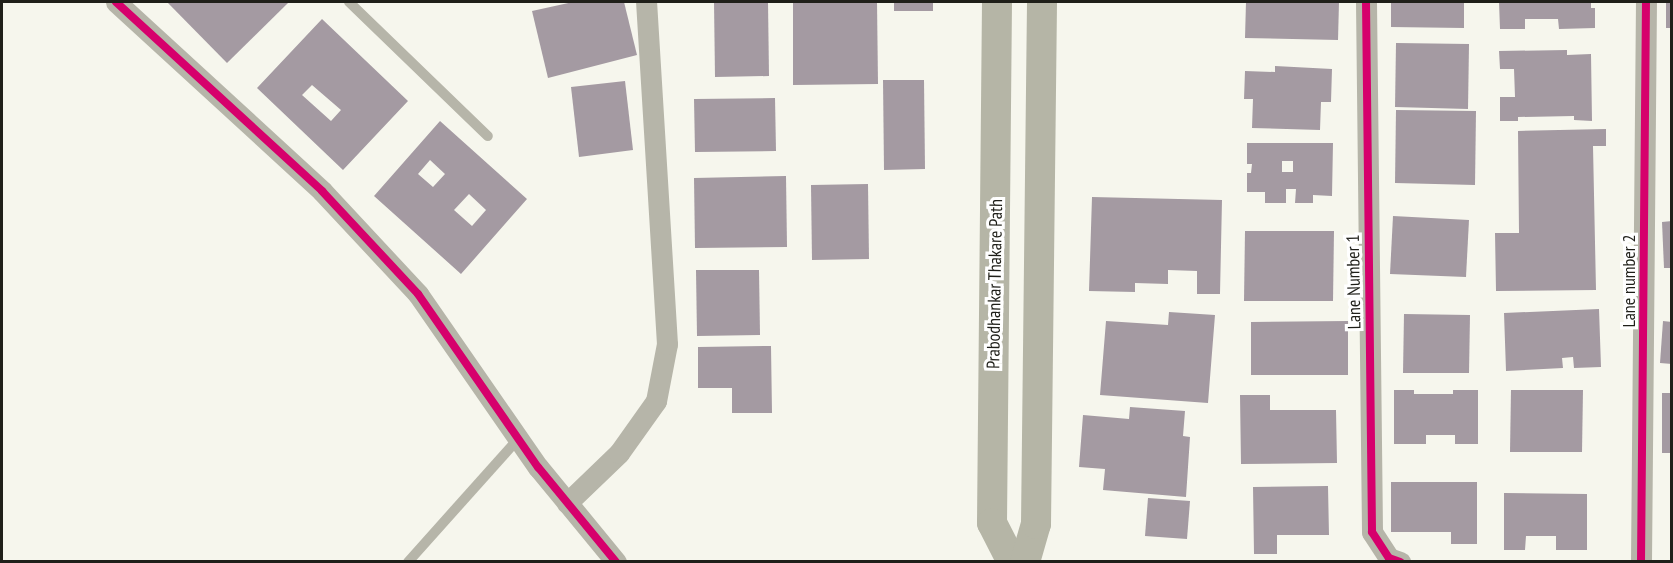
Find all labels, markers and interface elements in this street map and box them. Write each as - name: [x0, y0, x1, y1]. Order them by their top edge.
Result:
- street label: Prabodhankar Thakare Path: [983, 199, 1007, 369]
- street label: Lane Number 1: [1342, 234, 1366, 330]
- street label: Lane number 2: [1618, 234, 1640, 328]

